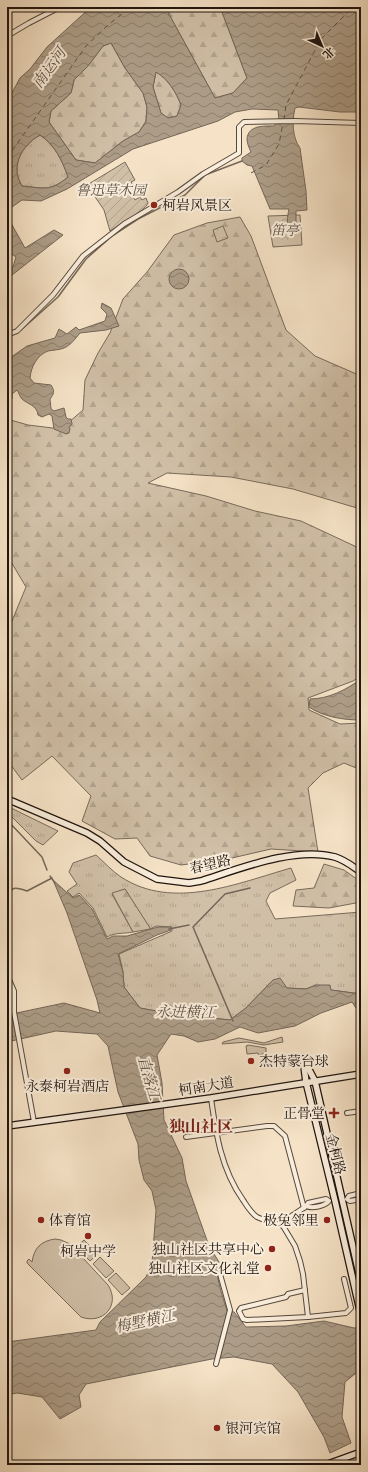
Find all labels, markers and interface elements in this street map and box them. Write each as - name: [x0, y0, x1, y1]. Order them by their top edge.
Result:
- north arrow: [302, 26, 342, 66]
- water label: 南运河: [27, 41, 72, 92]
- text: 北: [319, 44, 338, 63]
- park label: 鲁迅草木园: [76, 180, 148, 200]
- place label: 柯岩风景区: [162, 195, 232, 215]
- marker: 柯岩风景区: [149, 200, 159, 210]
- park label: 笛亭: [271, 220, 301, 240]
- street label: 春望路: [187, 850, 233, 878]
- water label: 永进横江: [155, 1000, 217, 1023]
- place label: 杰特蒙台球: [259, 1051, 329, 1071]
- water label: 直落江: [133, 1053, 166, 1104]
- marker: 杰特蒙台球: [246, 1056, 256, 1066]
- marker: 永泰柯岩酒店: [62, 1066, 72, 1076]
- street label: 柯南大道: [177, 1072, 235, 1100]
- place label: 永泰柯岩酒店: [25, 1076, 109, 1096]
- place label: 正骨堂: [283, 1103, 325, 1123]
- marker: 正骨堂: [328, 1107, 340, 1119]
- district label: 独山社区: [169, 1114, 233, 1138]
- street label: 金柯路: [321, 1131, 351, 1177]
- place label: 体育馆: [49, 1210, 91, 1230]
- place label: 极兔邻里: [263, 1210, 319, 1230]
- marker: 体育馆: [36, 1215, 46, 1225]
- marker: 极兔邻里: [322, 1215, 332, 1225]
- marker: 柯岩中学: [83, 1231, 93, 1241]
- place label: 独山社区共享中心: [152, 1239, 264, 1259]
- place label: 柯岩中学: [60, 1241, 116, 1261]
- marker: 独山社区共享中心: [267, 1244, 277, 1254]
- place label: 独山社区文化礼堂: [148, 1258, 260, 1278]
- marker: 独山社区文化礼堂: [263, 1263, 273, 1273]
- water label: 梅墅横江: [113, 1304, 178, 1337]
- place label: 银河宾馆: [225, 1418, 281, 1438]
- marker: 银河宾馆: [212, 1423, 222, 1433]

